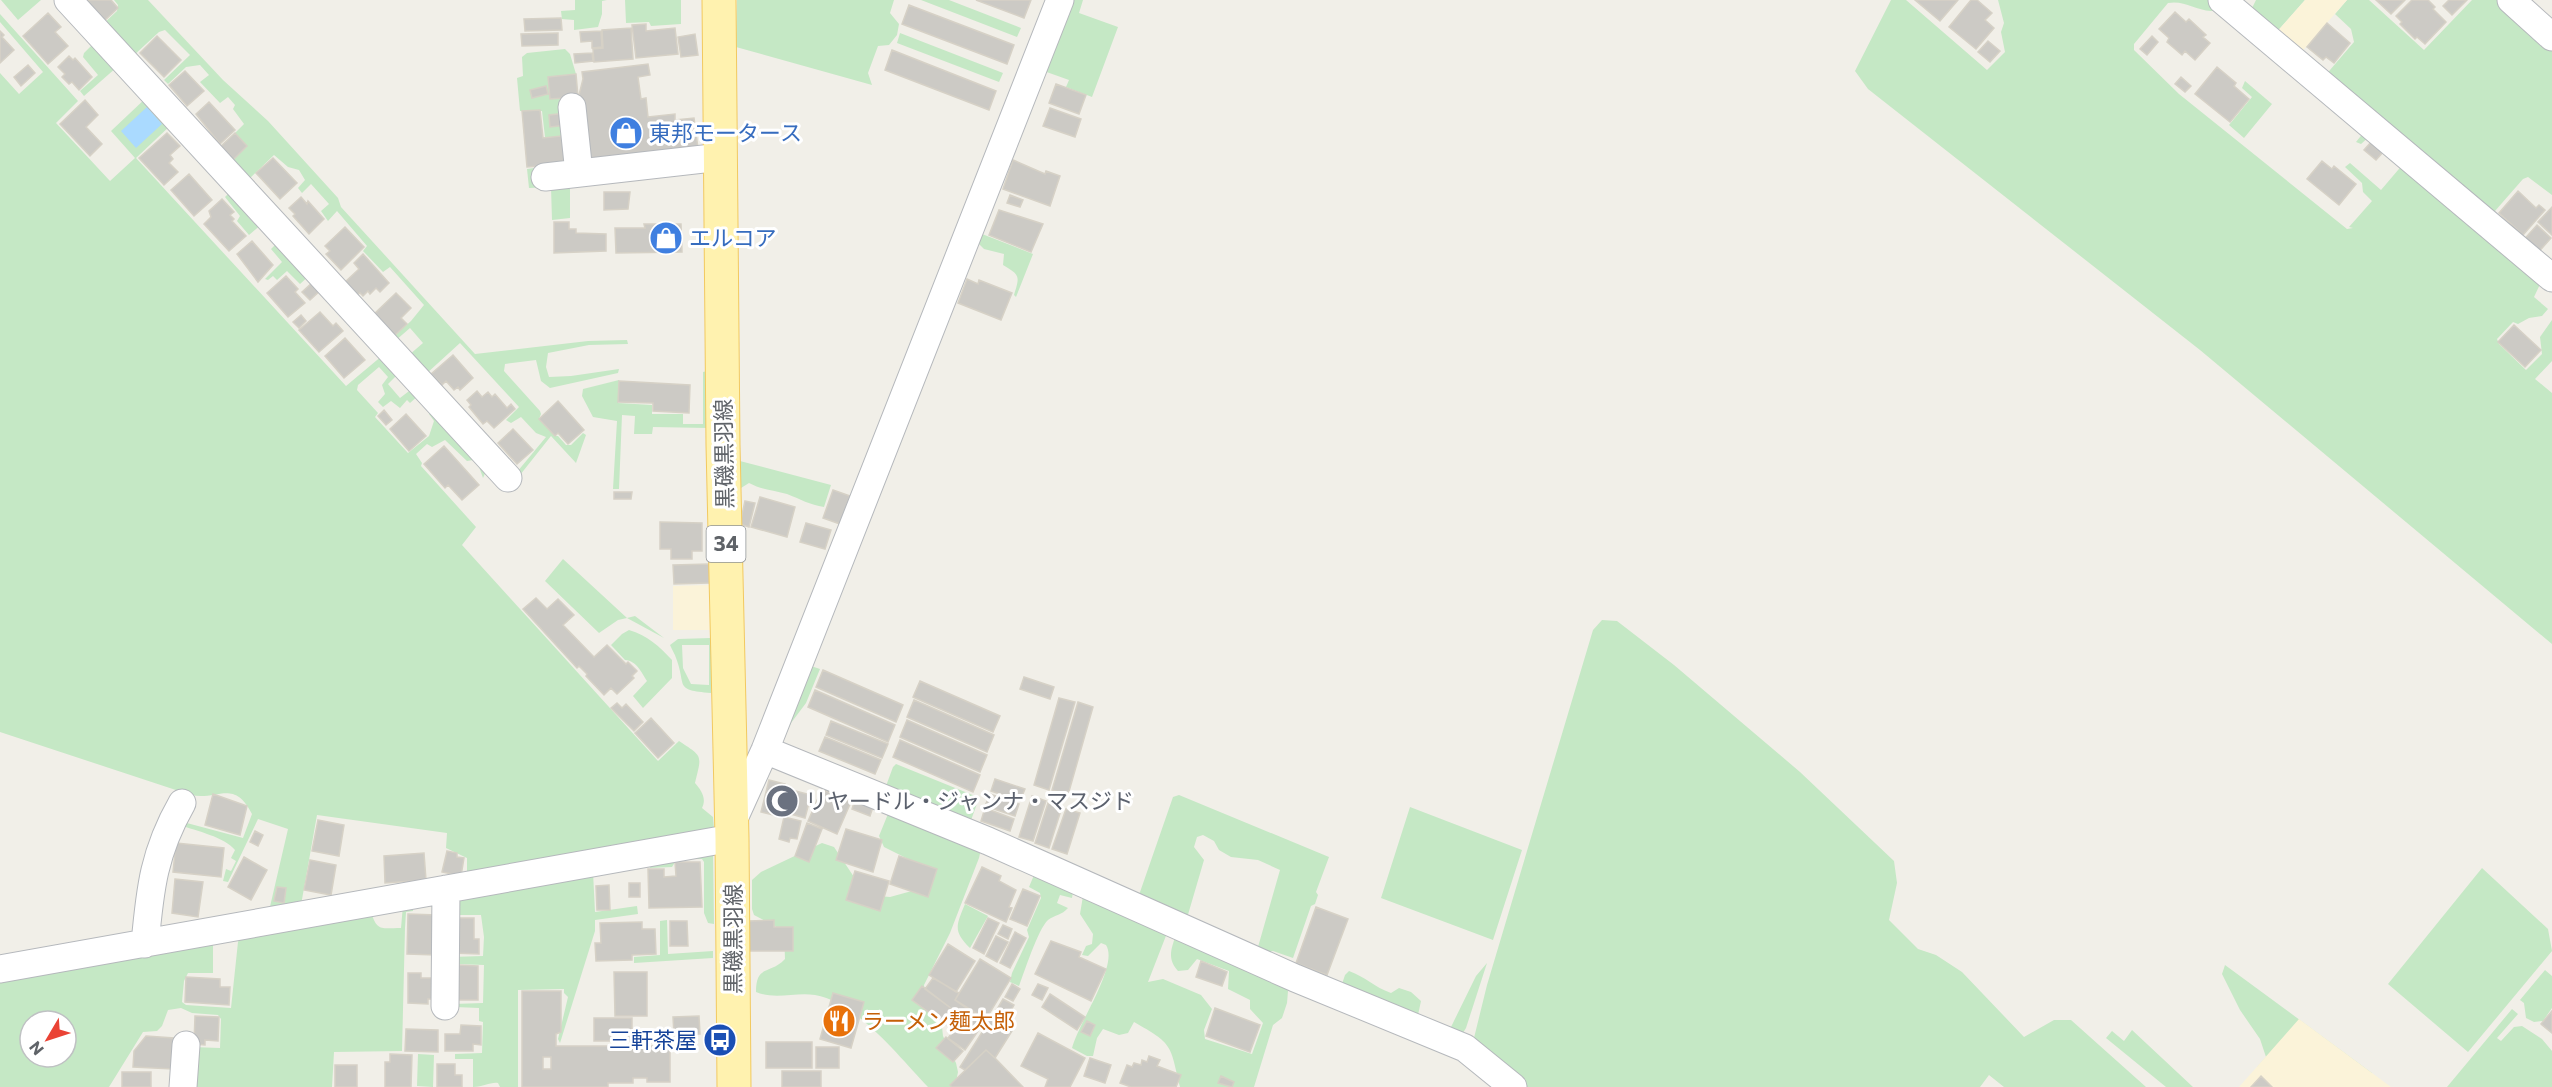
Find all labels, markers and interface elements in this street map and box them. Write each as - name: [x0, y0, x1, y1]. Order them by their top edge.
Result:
- shop icon: 東邦モータース: [608, 115, 644, 151]
- place label: 東邦モータース: [649, 119, 802, 146]
- shop icon: エルコア: [648, 220, 684, 256]
- place label: エルコア: [689, 224, 777, 251]
- street label: 黒磯黒羽線: [709, 399, 738, 509]
- road number: 34: [706, 526, 746, 562]
- mosque icon: リヤードル・ジャンナ・マスジド: [764, 783, 800, 819]
- place label: リヤードル・ジャンナ・マスジド: [805, 787, 1134, 814]
- street label: 黒磯黒羽線: [719, 884, 746, 994]
- restaurant icon: ラーメン麺太郎: [821, 1003, 857, 1039]
- place label: ラーメン麺太郎: [862, 1007, 1015, 1034]
- north arrow: [18, 1009, 78, 1069]
- bus stop icon: 三軒茶屋: [702, 1022, 738, 1058]
- place label: 三軒茶屋: [609, 1026, 697, 1053]
- text: N: [25, 1038, 47, 1059]

